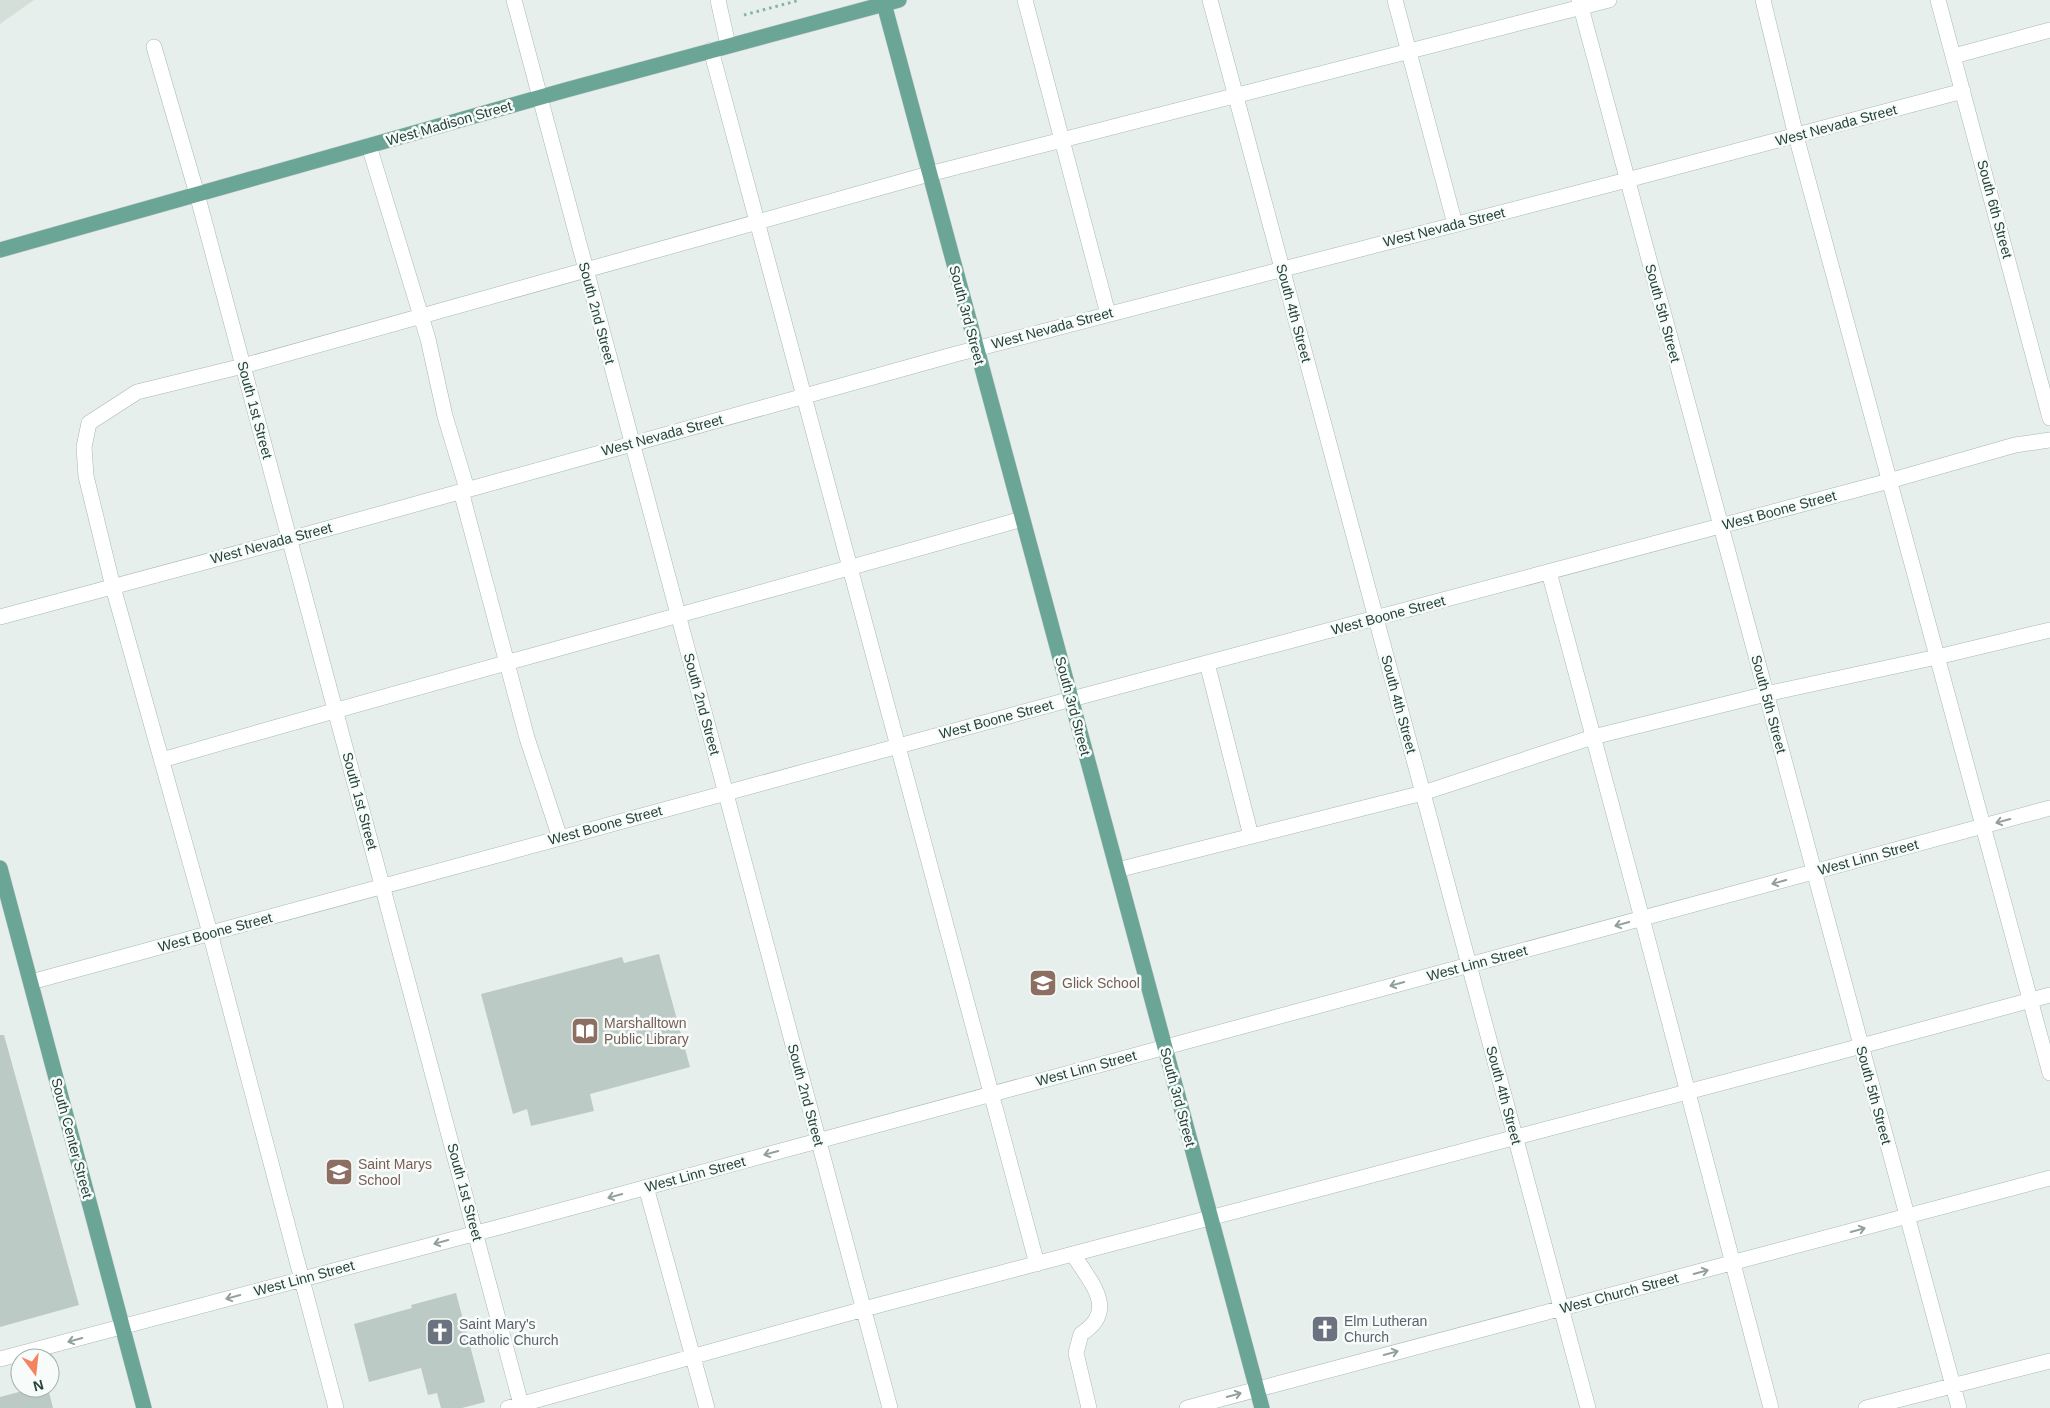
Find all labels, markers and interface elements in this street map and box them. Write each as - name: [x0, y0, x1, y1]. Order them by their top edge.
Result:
- street label: West Madison Street: [384, 97, 514, 149]
- street label: West Nevada Street: [1774, 101, 1899, 149]
- street label: South 6th Street: [1974, 158, 2016, 260]
- street label: West Nevada Street: [1381, 204, 1507, 250]
- street label: South 2nd Street: [576, 260, 618, 366]
- street label: South 4th Street: [1273, 262, 1315, 364]
- street label: South 5th Street: [1642, 262, 1684, 364]
- street label: South 3rd Street: [946, 264, 988, 366]
- street label: West Nevada Street: [990, 304, 1115, 352]
- street label: South 1st Street: [234, 359, 276, 461]
- street label: West Nevada Street: [600, 411, 725, 459]
- street label: West Boone Street: [1720, 487, 1838, 533]
- street label: West Nevada Street: [209, 519, 334, 567]
- street label: West Boone Street: [1329, 592, 1447, 638]
- street label: South 2nd Street: [681, 651, 723, 757]
- street label: South 4th Street: [1378, 653, 1420, 755]
- street label: South 5th Street: [1748, 653, 1790, 755]
- street label: South 3rd Street: [1052, 655, 1094, 757]
- street label: West Boone Street: [937, 696, 1055, 742]
- street label: South 1st Street: [339, 750, 381, 852]
- street label: West Boone Street: [546, 802, 664, 848]
- one-way arrow: [1995, 817, 2011, 826]
- street label: West Linn Street: [1816, 836, 1920, 878]
- one-way arrow: [1771, 877, 1787, 887]
- street label: West Boone Street: [156, 909, 274, 955]
- one-way arrow: [1614, 920, 1630, 929]
- street label: West Linn Street: [1425, 942, 1529, 984]
- school or university icon: Glick School: [1028, 968, 1058, 998]
- place label: Glick School: [1062, 975, 1140, 991]
- one-way arrow: [1390, 980, 1406, 990]
- place label: Marshalltown Public Library: [604, 1015, 689, 1047]
- library icon: Marshalltown Public Library: [570, 1016, 600, 1046]
- street label: South 2nd Street: [785, 1042, 827, 1148]
- street label: South 4th Street: [1483, 1044, 1525, 1146]
- street label: South 5th Street: [1853, 1044, 1895, 1146]
- street label: South 3rd Street: [1157, 1046, 1199, 1148]
- street label: West Linn Street: [1034, 1047, 1138, 1089]
- street label: South Center Street: [48, 1076, 96, 1200]
- street label: South 1st Street: [444, 1141, 486, 1243]
- one-way arrow: [764, 1149, 780, 1158]
- street label: West Linn Street: [643, 1153, 747, 1195]
- place label: Saint Marys School: [358, 1156, 432, 1188]
- school or university icon: Saint Marys School: [324, 1157, 354, 1187]
- one-way arrow: [607, 1191, 623, 1201]
- one-way arrow: [1849, 1225, 1865, 1234]
- one-way arrow: [433, 1238, 449, 1247]
- street label: West Linn Street: [252, 1257, 356, 1299]
- one-way arrow: [1692, 1266, 1708, 1276]
- street label: West Church Street: [1558, 1269, 1680, 1317]
- one-way arrow: [225, 1293, 241, 1303]
- place label: Elm Lutheran Church: [1344, 1313, 1427, 1345]
- church icon: Elm Lutheran Church: [1310, 1314, 1340, 1344]
- place label: Saint Mary's Catholic Church: [459, 1316, 559, 1348]
- church icon: Saint Mary's Catholic Church: [425, 1317, 455, 1347]
- one-way arrow: [68, 1335, 84, 1345]
- north arrow: [10, 1348, 60, 1398]
- one-way arrow: [1383, 1348, 1399, 1358]
- text: N: [31, 1377, 45, 1395]
- one-way arrow: [1226, 1390, 1242, 1399]

